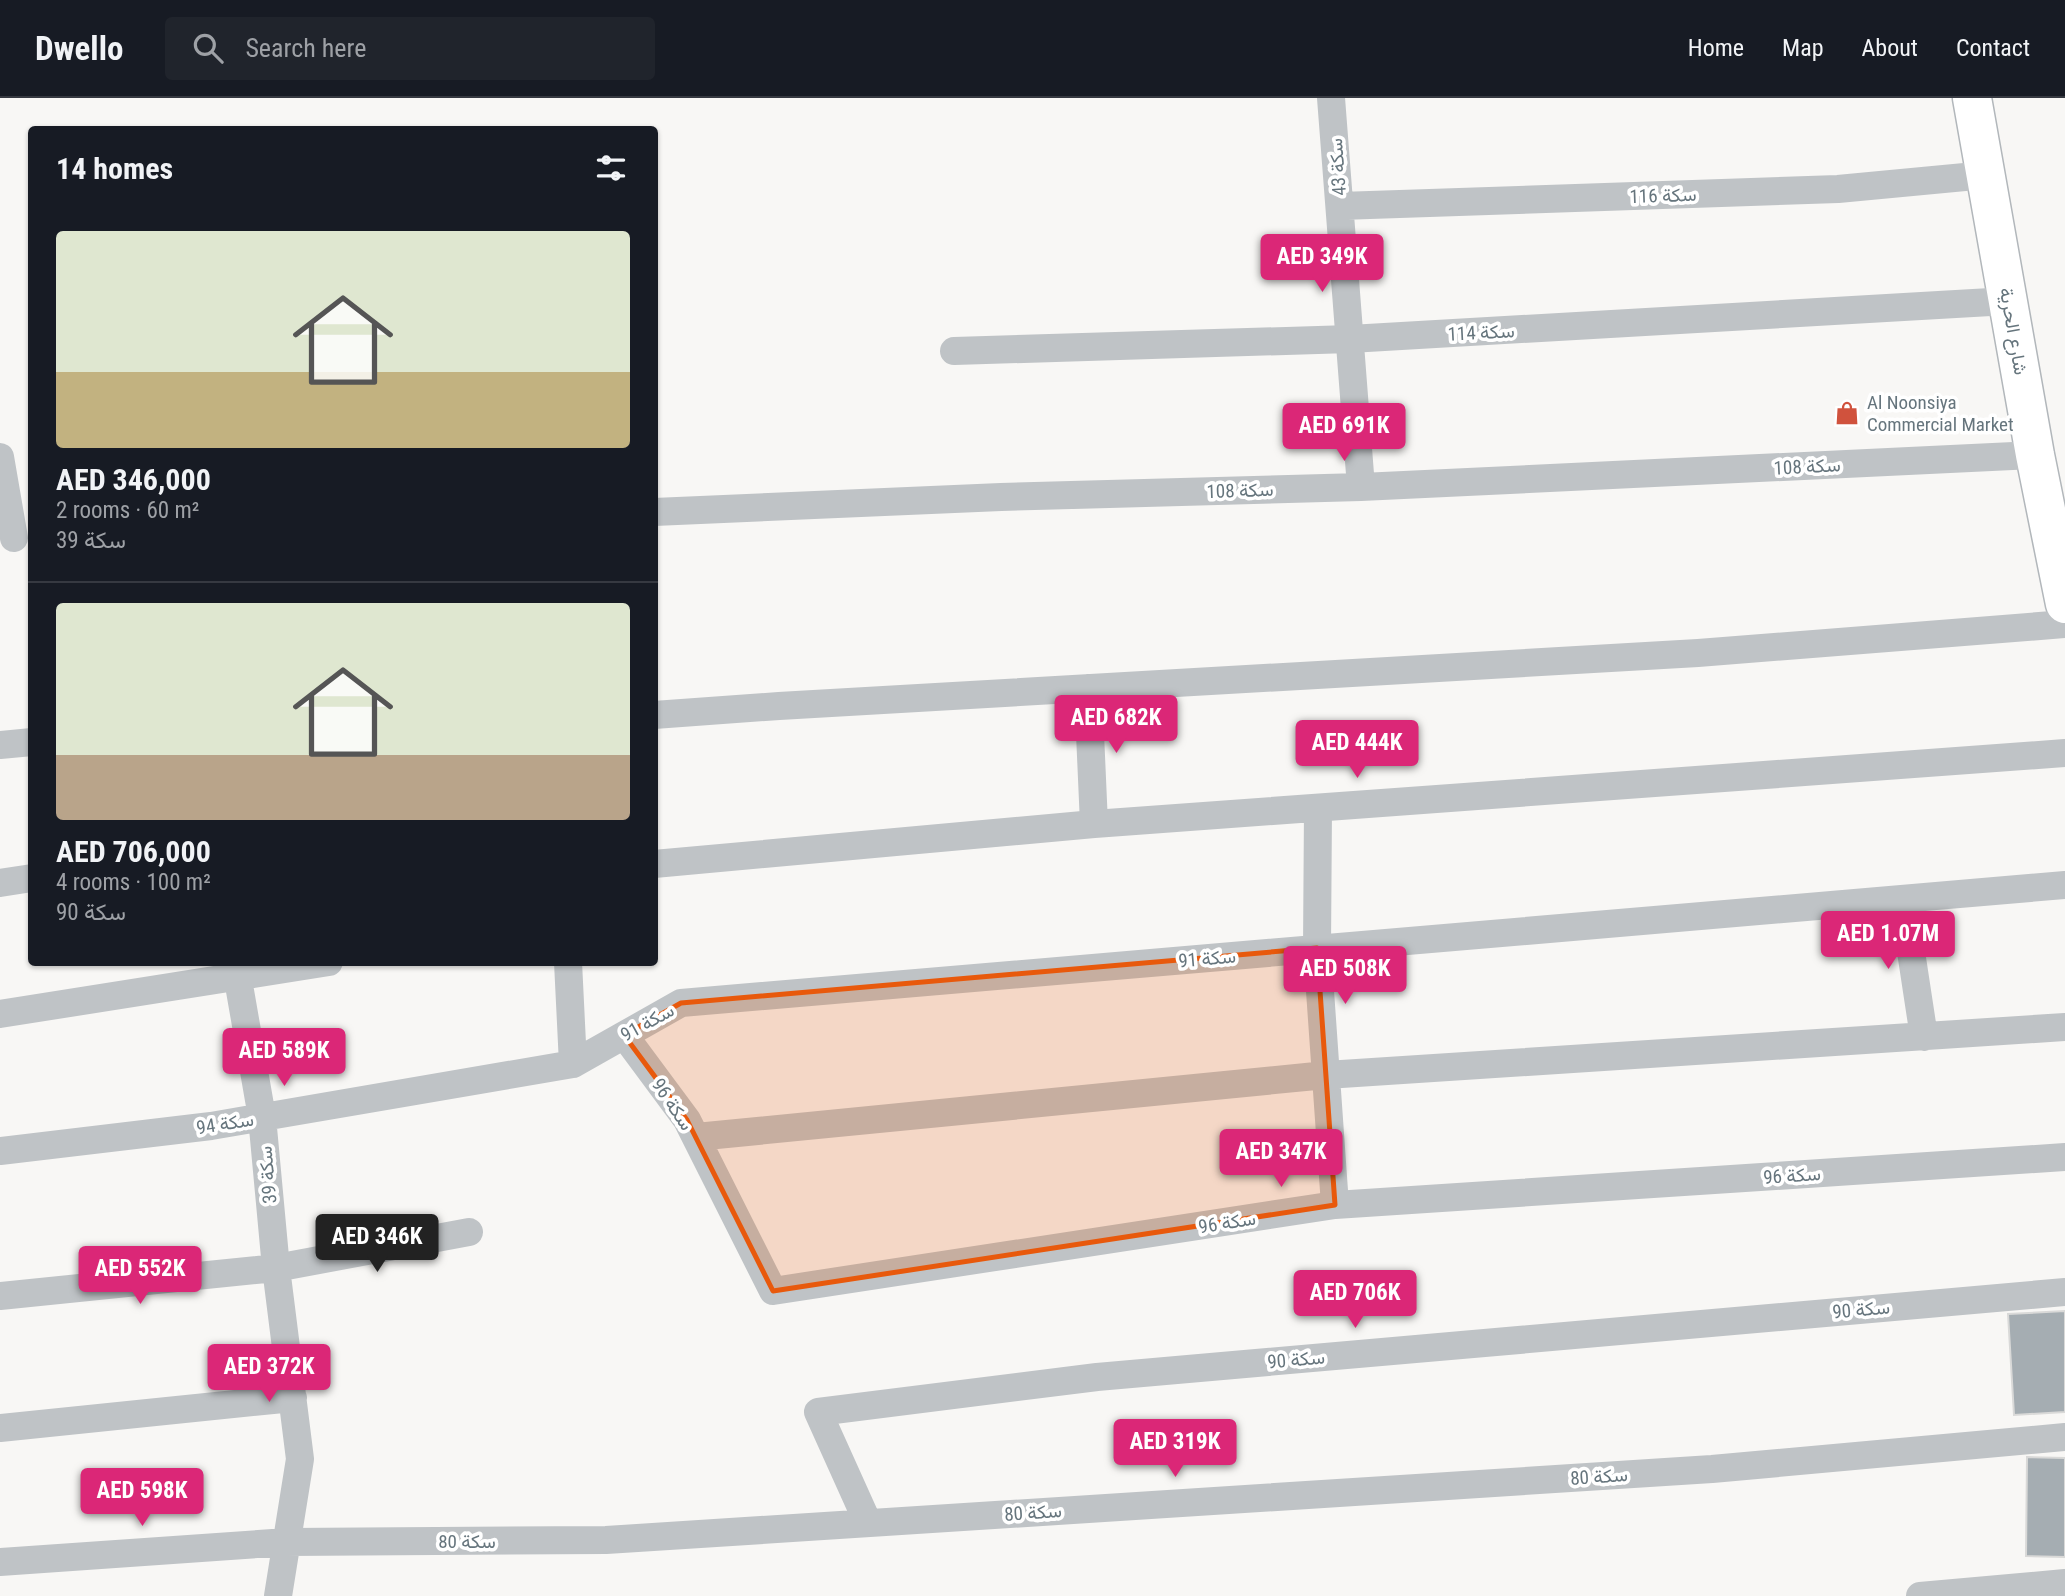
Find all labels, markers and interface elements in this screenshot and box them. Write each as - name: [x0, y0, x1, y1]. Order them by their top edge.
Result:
- search box: [165, 17, 655, 80]
- text: Dwello: [35, 29, 123, 68]
- icon: search: [189, 29, 227, 67]
- text: Search here: [245, 33, 366, 63]
- text: Home: [1688, 34, 1744, 62]
- text: Map: [1782, 34, 1824, 62]
- text: About: [1862, 34, 1918, 62]
- text: Contact: [1956, 34, 2030, 62]
- street label: سكة 43: [1324, 137, 1351, 197]
- icon: filters: [592, 149, 630, 187]
- text: 14 homes: [56, 151, 173, 186]
- street label: سكة 116: [1629, 183, 1697, 208]
- pin: AED 349K: [1250, 234, 1394, 294]
- text: AED 349K: [1277, 243, 1367, 270]
- icon: home: [280, 277, 406, 403]
- street label: شارع الحرية: [1994, 286, 2033, 377]
- street label: سكة 114: [1447, 319, 1515, 346]
- place label: Al Noonsiya Commercial Market: [1867, 391, 2014, 436]
- shop icon: Al Noonsiya Commercial Market: [1833, 399, 1861, 427]
- pin: AED 691K: [1272, 404, 1416, 463]
- text: AED 691K: [1299, 412, 1389, 439]
- street label: سكة 108: [1773, 453, 1841, 480]
- text: AED 346,000: [56, 462, 211, 497]
- street label: سكة 108: [1206, 478, 1274, 503]
- text: 2 rooms · 60 m²: [56, 497, 199, 524]
- text: سكة 39: [56, 527, 126, 554]
- icon: home: [280, 649, 406, 775]
- pin: AED 682K: [1044, 696, 1188, 755]
- text: AED 682K: [1071, 704, 1161, 731]
- pin: AED 444K: [1285, 720, 1429, 780]
- text: AED 444K: [1312, 729, 1402, 756]
- text: AED 706,000: [56, 834, 211, 869]
- text: 4 rooms · 100 m²: [56, 869, 211, 896]
- text: سكة 90: [56, 899, 126, 926]
- pin: AED 1.07M: [1808, 912, 1968, 971]
- text: AED 1.07M: [1837, 920, 1939, 947]
- street label: سكة 91: [1177, 945, 1237, 972]
- pin: AED 508K: [1273, 946, 1417, 1006]
- text: AED 508K: [1300, 955, 1390, 982]
- street label: سكة 91: [616, 998, 678, 1046]
- pin: AED 589K: [212, 1028, 356, 1088]
- text: AED 589K: [239, 1037, 329, 1064]
- street label: سكة 96: [647, 1074, 698, 1135]
- street label: سكة 94: [195, 1108, 255, 1139]
- pin: AED 347K: [1209, 1130, 1353, 1189]
- text: AED 347K: [1236, 1138, 1326, 1165]
- street label: سكة 39: [254, 1145, 281, 1205]
- street label: سكة 96: [1762, 1162, 1822, 1189]
- street label: سكة 96: [1197, 1207, 1257, 1238]
- pin: AED 346K: [305, 1214, 449, 1274]
- text: AED 346K: [332, 1223, 422, 1250]
- pin: AED 552K: [68, 1246, 212, 1306]
- text: AED 552K: [95, 1255, 185, 1282]
- pin: AED 706K: [1283, 1270, 1427, 1330]
- text: AED 706K: [1310, 1279, 1400, 1306]
- street label: سكة 90: [1831, 1296, 1891, 1323]
- pin: AED 372K: [197, 1344, 341, 1404]
- street label: سكة 90: [1266, 1346, 1326, 1373]
- text: AED 372K: [224, 1353, 314, 1380]
- pin: AED 319K: [1103, 1420, 1247, 1479]
- text: AED 319K: [1130, 1428, 1220, 1455]
- street label: سكة 80: [1569, 1463, 1629, 1490]
- pin: AED 598K: [70, 1468, 214, 1528]
- text: AED 598K: [97, 1477, 187, 1504]
- street label: سكة 80: [1003, 1499, 1063, 1526]
- street label: سكة 80: [438, 1530, 496, 1553]

